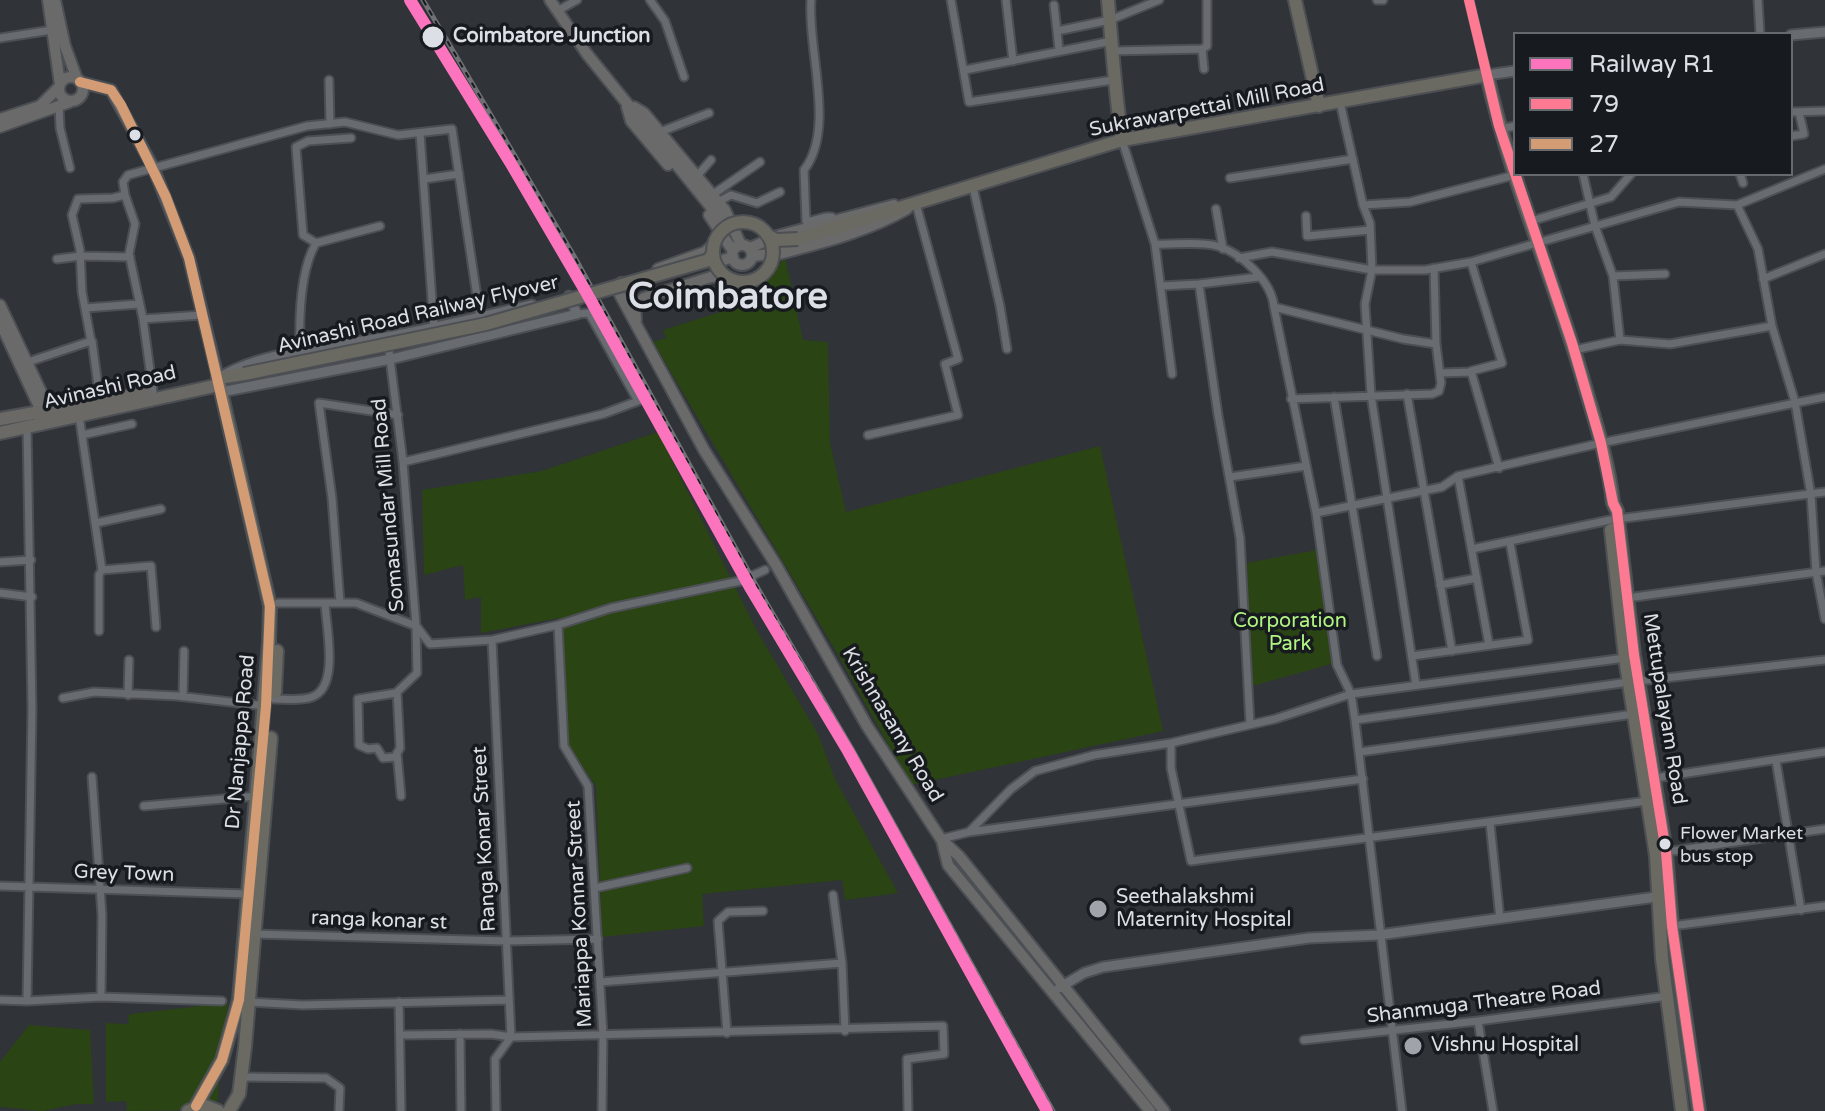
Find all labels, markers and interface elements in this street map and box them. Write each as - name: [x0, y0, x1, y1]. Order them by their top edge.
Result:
- marker: Coimbatore Junction: [420, 24, 446, 50]
- place label: Coimbatore Junction: [453, 25, 651, 49]
- legend: [1513, 32, 1793, 176]
- text: Railway R1: [1589, 50, 1715, 79]
- street label: Sukrawarpettai Mill Road: [1088, 73, 1326, 143]
- text: 79: [1589, 90, 1619, 119]
- unlabelled marker: [127, 127, 143, 143]
- text: 27: [1589, 130, 1619, 159]
- street label: Avinashi Road Railway Flyover: [275, 271, 561, 359]
- district label: Coimbatore: [628, 277, 828, 321]
- street label: Avinashi Road: [41, 361, 179, 415]
- street label: Somasundar Mill Road: [368, 397, 410, 613]
- park label: Corporation Park: [1233, 610, 1347, 657]
- street label: Mettupalayam Road: [1637, 612, 1691, 806]
- street label: Krishnasamy Road: [836, 643, 948, 807]
- street label: Dr Nanjappa Road: [221, 654, 261, 830]
- street label: Ranga Konar Street: [468, 746, 502, 932]
- street label: Mariappa Konnar Street: [562, 800, 598, 1028]
- place label: Flower Market bus stop: [1680, 823, 1803, 866]
- marker: Flower Market bus stop: [1657, 836, 1673, 852]
- street label: Grey Town: [73, 860, 175, 888]
- place label: Seethalakshmi Maternity Hospital: [1116, 886, 1291, 933]
- marker: Seethalakshmi Maternity Hospital: [1087, 898, 1109, 920]
- street label: ranga konar st: [310, 907, 448, 935]
- street label: Shanmuga Theatre Road: [1366, 977, 1602, 1029]
- place label: Vishnu Hospital: [1431, 1034, 1579, 1058]
- marker: Vishnu Hospital: [1402, 1035, 1424, 1057]

